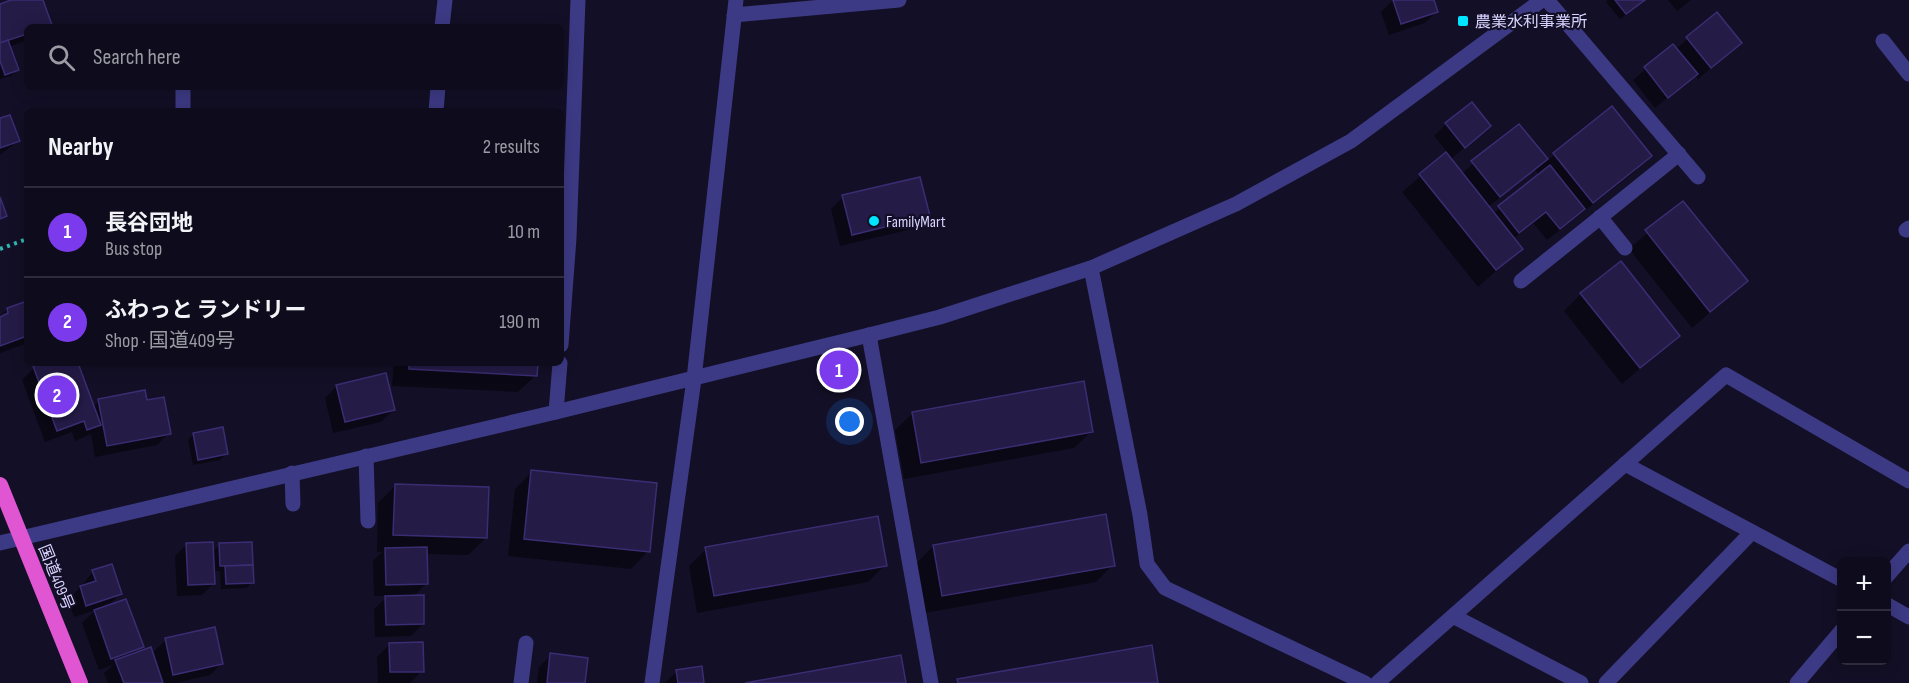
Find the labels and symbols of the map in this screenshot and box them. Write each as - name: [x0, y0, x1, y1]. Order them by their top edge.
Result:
- place label: 農業水利事業所: [1475, 13, 1587, 32]
- marker: 農業水利事業所: [1456, 14, 1470, 28]
- place label: FamilyMart: [886, 213, 946, 232]
- marker: FamilyMart: [867, 214, 881, 228]
- pin: 1: [820, 348, 858, 392]
- pin: 2: [38, 372, 76, 418]
- your location: [835, 407, 864, 436]
- street label: 国道409号: [34, 542, 77, 613]

